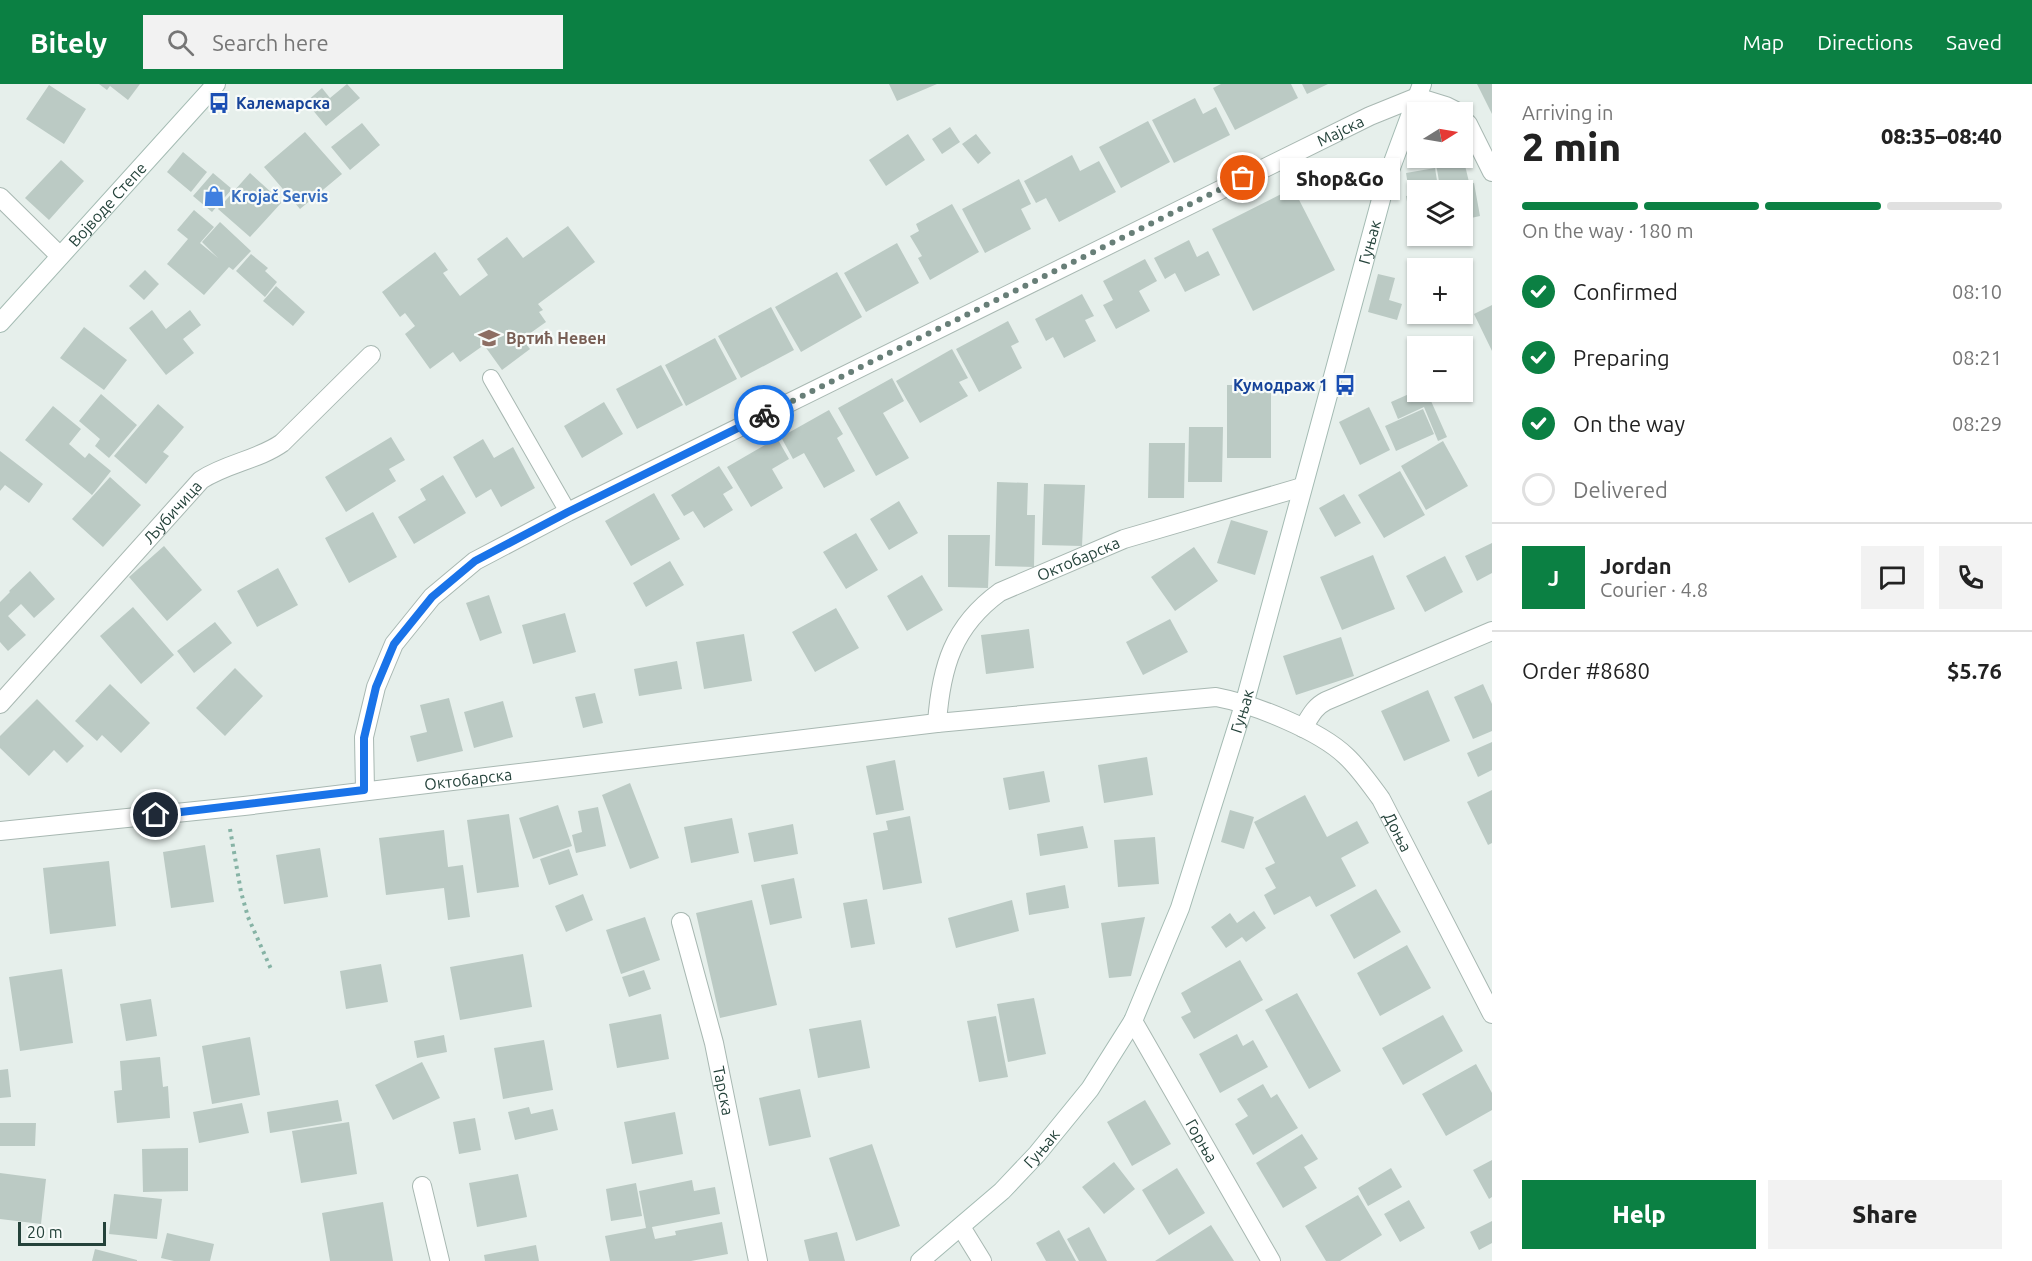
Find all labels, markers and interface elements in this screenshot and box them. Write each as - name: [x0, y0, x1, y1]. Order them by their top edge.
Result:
- search box: [143, 15, 563, 69]
- icon: search: [164, 26, 197, 59]
- text: Bitely: [30, 27, 107, 58]
- text: Search here: [212, 30, 329, 55]
- text: Map: [1743, 30, 1784, 54]
- text: Directions: [1817, 30, 1913, 54]
- text: Saved: [1946, 30, 2002, 54]
- bus stop icon: Калемарска: [207, 91, 231, 115]
- place label: Калемарска: [236, 94, 330, 112]
- text: Arriving in: [1522, 101, 1613, 124]
- north arrow: [1407, 102, 1473, 168]
- map controls: [1407, 102, 1473, 402]
- street label: Мајска: [1314, 112, 1367, 150]
- text: 08:35–08:40: [1881, 123, 2002, 148]
- text: 2 min: [1522, 125, 1621, 168]
- pin: [1217, 152, 1268, 203]
- callout: Shop&Go: [1279, 157, 1399, 199]
- street label: Војводе Степе: [65, 159, 150, 250]
- icon: bag: [1226, 161, 1259, 194]
- text: Shop&Go: [1296, 167, 1384, 190]
- button: layers: [1407, 180, 1473, 246]
- shop icon: Krojač Servis: [202, 184, 226, 208]
- place label: Krojač Servis: [231, 187, 328, 205]
- street label: Гуњак: [1355, 218, 1384, 266]
- text: On the way · 180 m: [1522, 219, 1694, 242]
- button: +: [1407, 258, 1473, 324]
- icon: check: [1522, 275, 1555, 308]
- text: Confirmed: [1573, 279, 1678, 304]
- text: 08:10: [1952, 280, 2002, 303]
- school or university icon: Вртић Невен: [477, 326, 501, 350]
- place label: Вртић Невен: [506, 329, 606, 347]
- button: −: [1407, 336, 1473, 402]
- icon: check: [1522, 341, 1555, 374]
- text: Preparing: [1573, 345, 1670, 370]
- text: 08:21: [1952, 346, 2002, 369]
- bus stop icon: Кумодраж 1: [1333, 373, 1357, 397]
- place label: Кумодраж 1: [1233, 376, 1328, 394]
- courier: [734, 385, 794, 445]
- icon: bike: [748, 399, 781, 432]
- icon: check: [1522, 407, 1555, 440]
- text: On the way: [1573, 411, 1685, 436]
- text: 08:29: [1952, 412, 2002, 435]
- street label: Љубичица: [139, 477, 205, 547]
- text: Delivered: [1573, 477, 1668, 502]
- street label: Октобарска: [1034, 533, 1122, 584]
- button: chat: [1861, 546, 1924, 609]
- button: phone: [1939, 546, 2002, 609]
- text: Jordan: [1600, 553, 1672, 578]
- text: J: [1548, 565, 1559, 590]
- text: Courier · 4.8: [1600, 578, 1708, 601]
- text: Order #8680: [1522, 658, 1650, 683]
- text: $5.76: [1947, 658, 2002, 683]
- street label: Гуњак: [1227, 687, 1257, 735]
- street label: Октобарска: [423, 765, 513, 793]
- pin: [130, 789, 181, 840]
- icon: home: [139, 798, 172, 831]
- street label: Доња: [1380, 809, 1416, 855]
- street label: Тарска: [710, 1064, 737, 1117]
- street label: Горња: [1182, 1116, 1221, 1165]
- street label: Гуњак: [1020, 1125, 1063, 1171]
- button: Help: [1522, 1180, 1756, 1249]
- button: Share: [1768, 1180, 2002, 1249]
- scale bar: [18, 1219, 106, 1246]
- text: 20 m: [27, 1223, 63, 1241]

